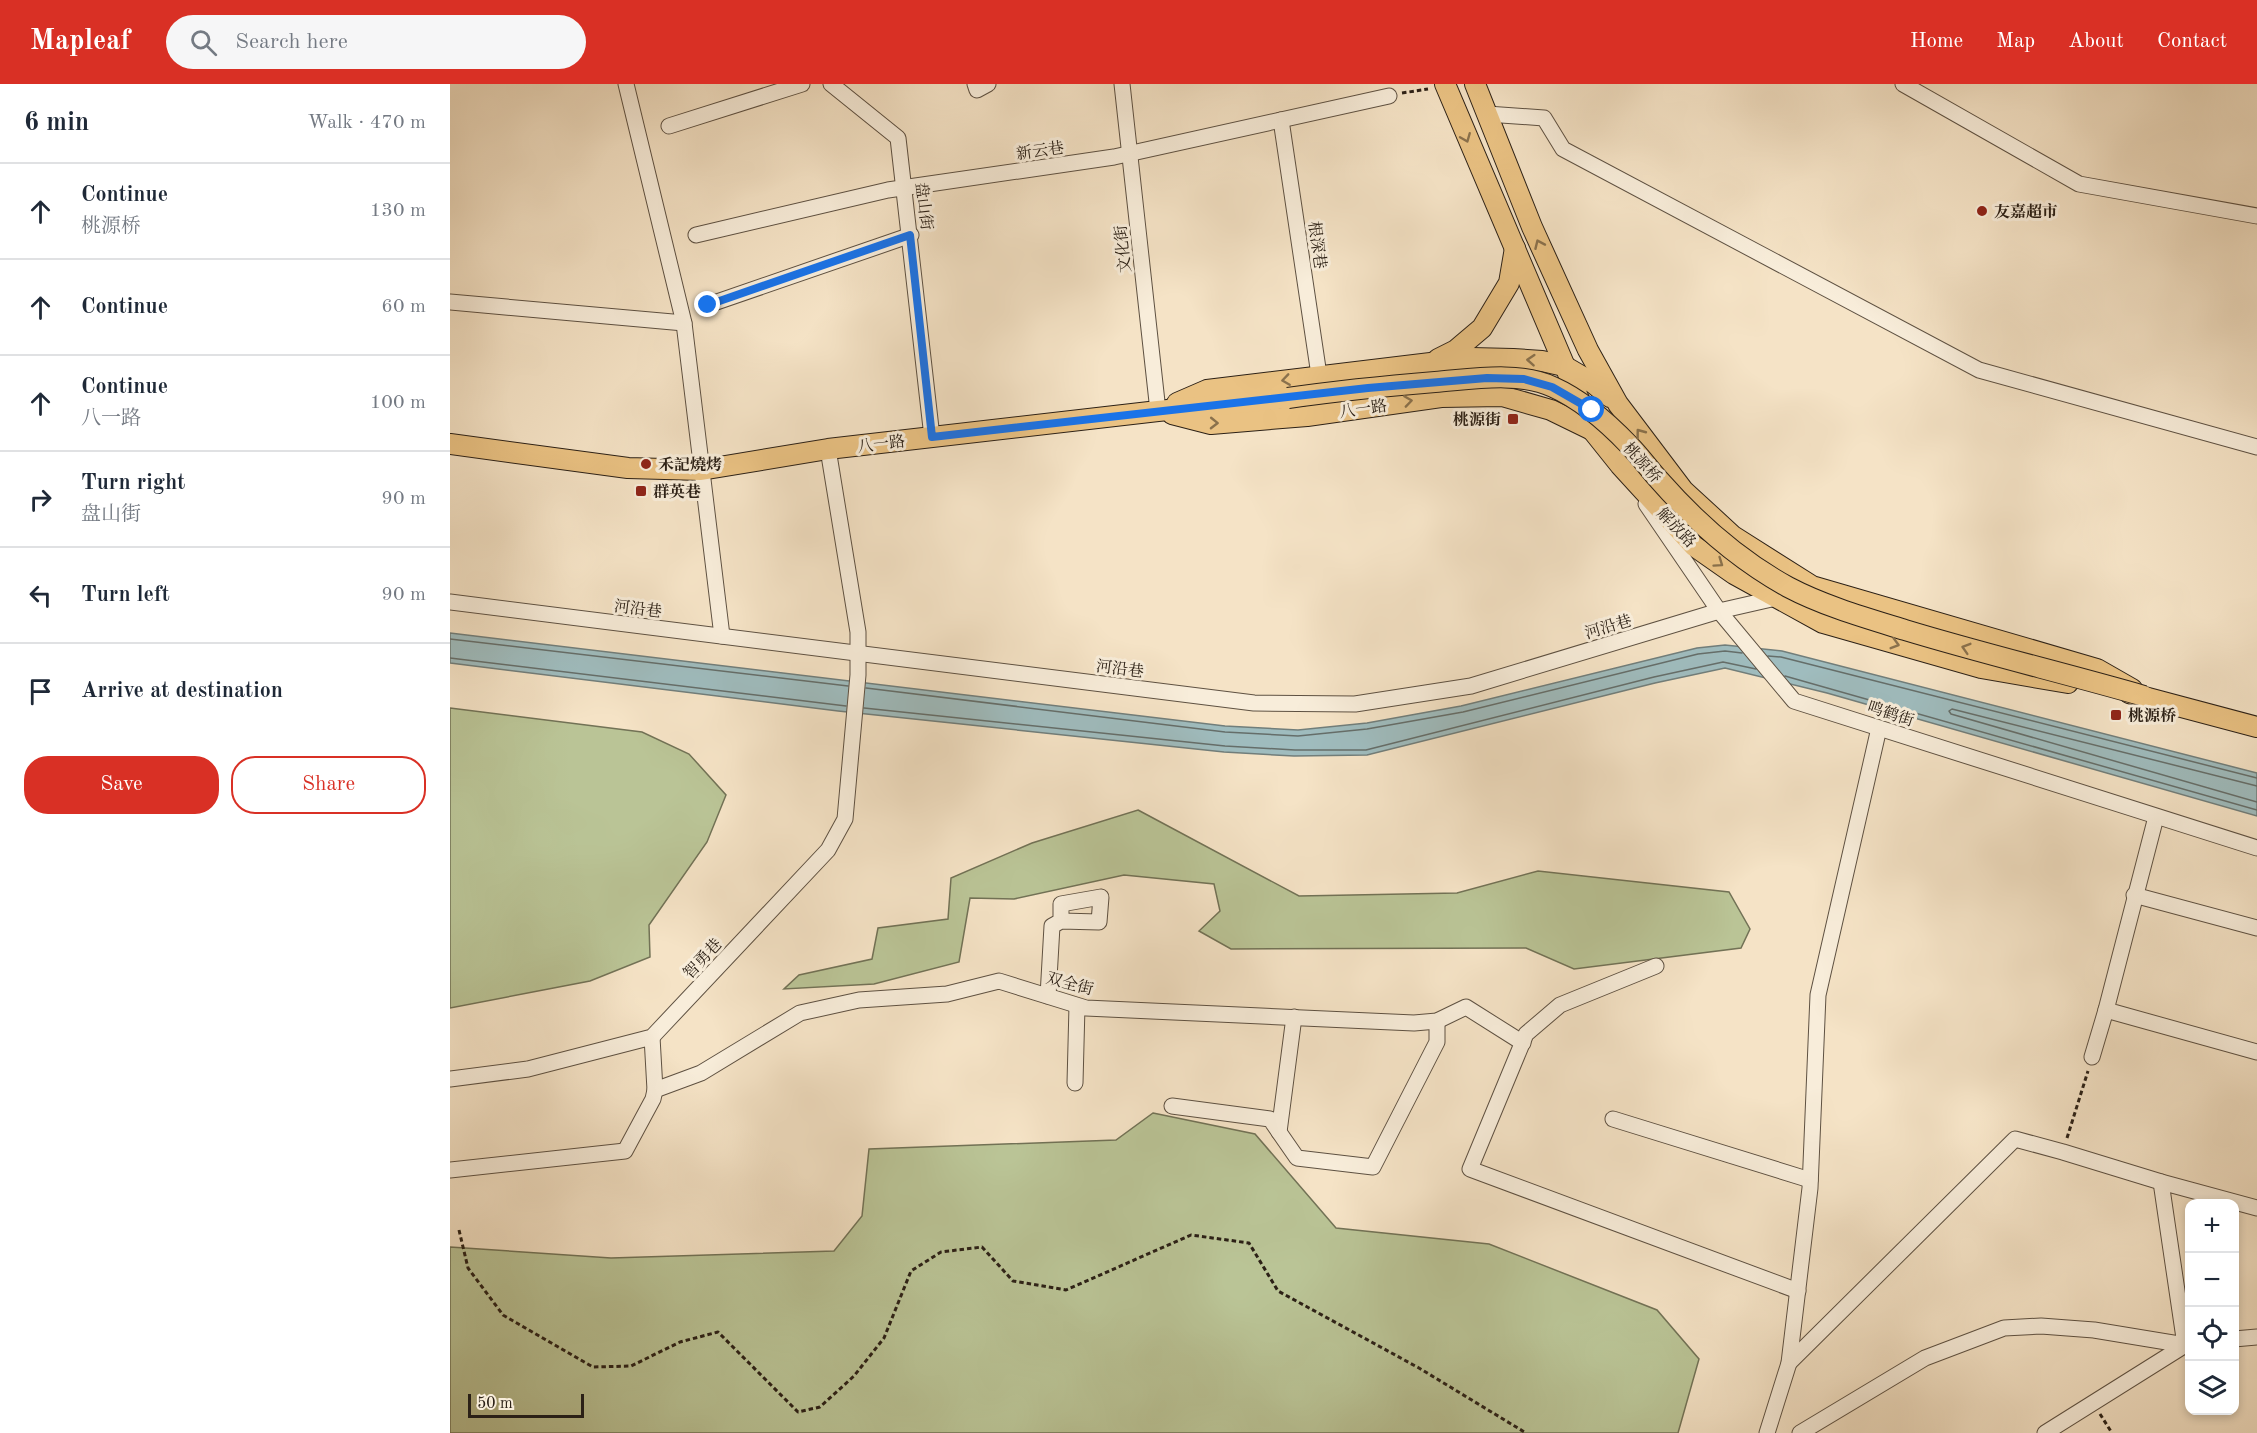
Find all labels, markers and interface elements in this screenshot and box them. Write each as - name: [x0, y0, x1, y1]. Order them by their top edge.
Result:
- search box: [166, 15, 586, 69]
- icon: search: [187, 26, 220, 59]
- text: Mapleaf: [30, 28, 130, 56]
- text: Search here: [235, 31, 348, 53]
- text: Home: [1910, 31, 1963, 52]
- text: Map: [1996, 31, 2035, 52]
- text: About: [2068, 31, 2124, 52]
- text: Contact: [2157, 31, 2227, 52]
- text: 6 min: [24, 110, 89, 136]
- text: Walk · 470 m: [307, 113, 426, 133]
- one-way arrow: [1459, 132, 1471, 143]
- street label: 新云巷: [1015, 139, 1065, 163]
- street label: 盘山街: [912, 181, 936, 231]
- text: Continue: [81, 184, 168, 206]
- icon: ahead: [24, 195, 57, 228]
- text: 130 m: [370, 201, 426, 221]
- place label: 友嘉超市: [1994, 202, 2058, 221]
- marker: 友嘉超市: [1975, 204, 1989, 218]
- text: 桃源桥: [81, 217, 141, 237]
- street label: 根深巷: [1305, 220, 1329, 270]
- street label: 文化街: [1112, 224, 1134, 274]
- one-way arrow: [1534, 239, 1546, 250]
- icon: ahead: [24, 291, 57, 324]
- route end: [694, 291, 720, 317]
- text: Continue: [81, 296, 168, 318]
- text: 60 m: [381, 297, 426, 317]
- one-way arrow: [1526, 354, 1535, 367]
- one-way arrow: [1281, 373, 1291, 386]
- text: Continue: [81, 376, 168, 398]
- icon: ahead: [24, 387, 57, 420]
- text: 100 m: [370, 393, 426, 413]
- one-way arrow: [1403, 396, 1413, 408]
- route start: [1578, 396, 1604, 422]
- street label: 八一路: [1338, 397, 1388, 421]
- text: 八一路: [81, 409, 141, 429]
- place label: 桃源街: [1453, 411, 1501, 429]
- marker: 桃源街: [1506, 412, 1520, 426]
- one-way arrow: [1210, 417, 1219, 429]
- one-way arrow: [1637, 428, 1648, 439]
- street label: 八一路: [856, 432, 906, 456]
- street label: 桃源桥: [1620, 439, 1665, 487]
- place label: 禾記燒烤: [658, 456, 722, 474]
- marker: 禾記燒烤: [639, 457, 653, 471]
- text: Turn right: [81, 472, 185, 494]
- icon: right: [24, 483, 57, 516]
- place label: 群英巷: [653, 483, 701, 501]
- marker: 群英巷: [634, 484, 648, 498]
- text: 90 m: [381, 489, 426, 509]
- street label: 解放路: [1653, 504, 1699, 551]
- text: 盘山街: [81, 505, 141, 525]
- one-way arrow: [1712, 556, 1723, 567]
- icon: left: [24, 579, 57, 612]
- text: Turn left: [81, 584, 170, 606]
- text: 90 m: [381, 585, 426, 605]
- street label: 河沿巷: [613, 597, 663, 621]
- street label: 河沿巷: [1583, 611, 1634, 643]
- one-way arrow: [1890, 636, 1900, 649]
- one-way arrow: [1961, 643, 1972, 655]
- street label: 河沿巷: [1095, 657, 1145, 681]
- icon: arrive: [24, 675, 57, 708]
- text: Arrive at destination: [81, 680, 283, 702]
- street label: 鸣鹤街: [1865, 698, 1916, 730]
- place label: 桃源桥: [2128, 707, 2176, 725]
- marker: 桃源桥: [2109, 708, 2123, 722]
- button: Save: [24, 756, 219, 814]
- button: Share: [231, 756, 426, 814]
- street label: 智勇巷: [680, 935, 726, 982]
- street label: 双全街: [1044, 969, 1095, 999]
- map controls: [2185, 1199, 2239, 1415]
- button: +: [2185, 1199, 2239, 1253]
- button: −: [2185, 1253, 2239, 1307]
- button: locate: [2185, 1307, 2239, 1361]
- button: layers: [2185, 1361, 2239, 1415]
- scale bar: [468, 1391, 584, 1418]
- text: 50 m: [477, 1396, 513, 1412]

